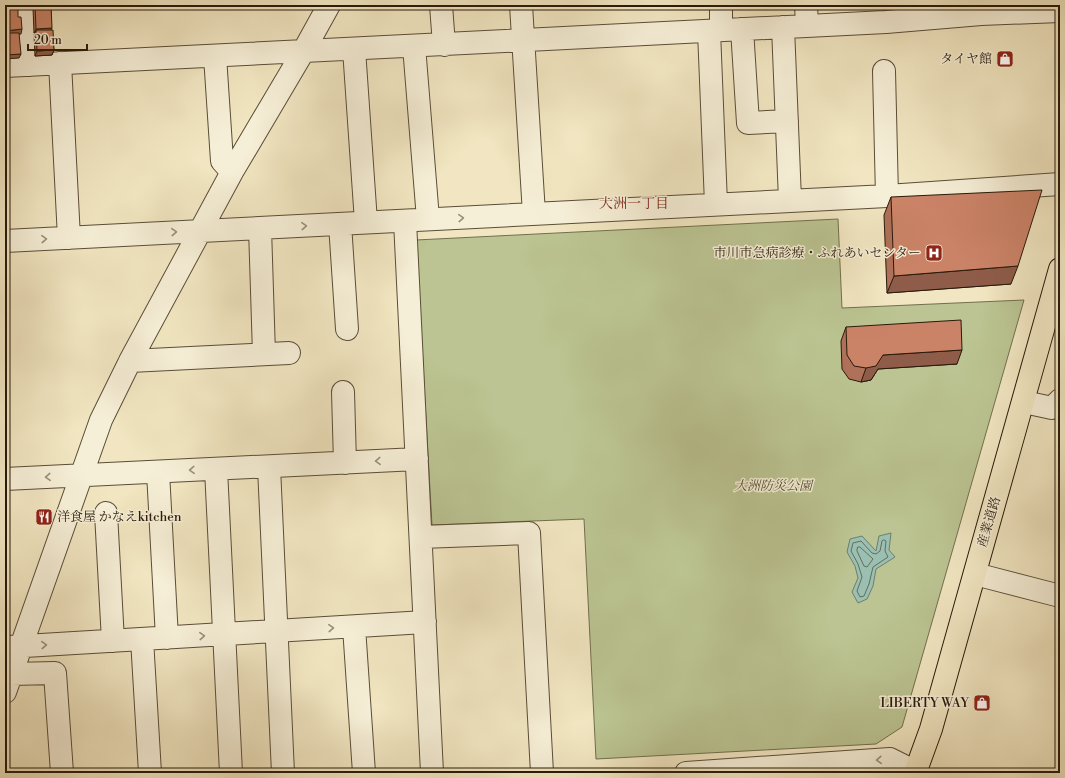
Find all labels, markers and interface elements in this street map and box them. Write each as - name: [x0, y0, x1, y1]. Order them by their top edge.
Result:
- scale bar: [28, 26, 87, 52]
- text: 20 m: [34, 33, 62, 48]
- shop icon: タイヤ館: [995, 49, 1015, 69]
- place label: タイヤ館: [940, 51, 992, 67]
- district label: 大洲一丁目: [599, 195, 669, 213]
- one-way arrow: [458, 213, 464, 222]
- one-way arrow: [301, 221, 307, 230]
- one-way arrow: [171, 228, 177, 237]
- one-way arrow: [41, 235, 47, 243]
- hospital icon: 市川市急病診療・ふれあいセンター: [924, 243, 944, 263]
- place label: 市川市急病診療・ふれあいセンター: [714, 245, 921, 261]
- one-way arrow: [375, 457, 381, 466]
- one-way arrow: [189, 466, 195, 475]
- one-way arrow: [45, 473, 51, 481]
- park label: 大洲防災公園: [734, 478, 814, 494]
- street label: 産業道路: [974, 495, 1004, 549]
- restaurant icon: 洋食屋 かなえkitchen: [34, 507, 54, 527]
- place label: 洋食屋 かなえkitchen: [57, 509, 182, 525]
- one-way arrow: [328, 624, 334, 632]
- one-way arrow: [199, 631, 205, 640]
- one-way arrow: [41, 641, 47, 649]
- shop icon: LIBERTY WAY: [972, 693, 992, 713]
- place label: LIBERTY WAY: [880, 695, 970, 711]
- one-way arrow: [876, 755, 882, 764]

